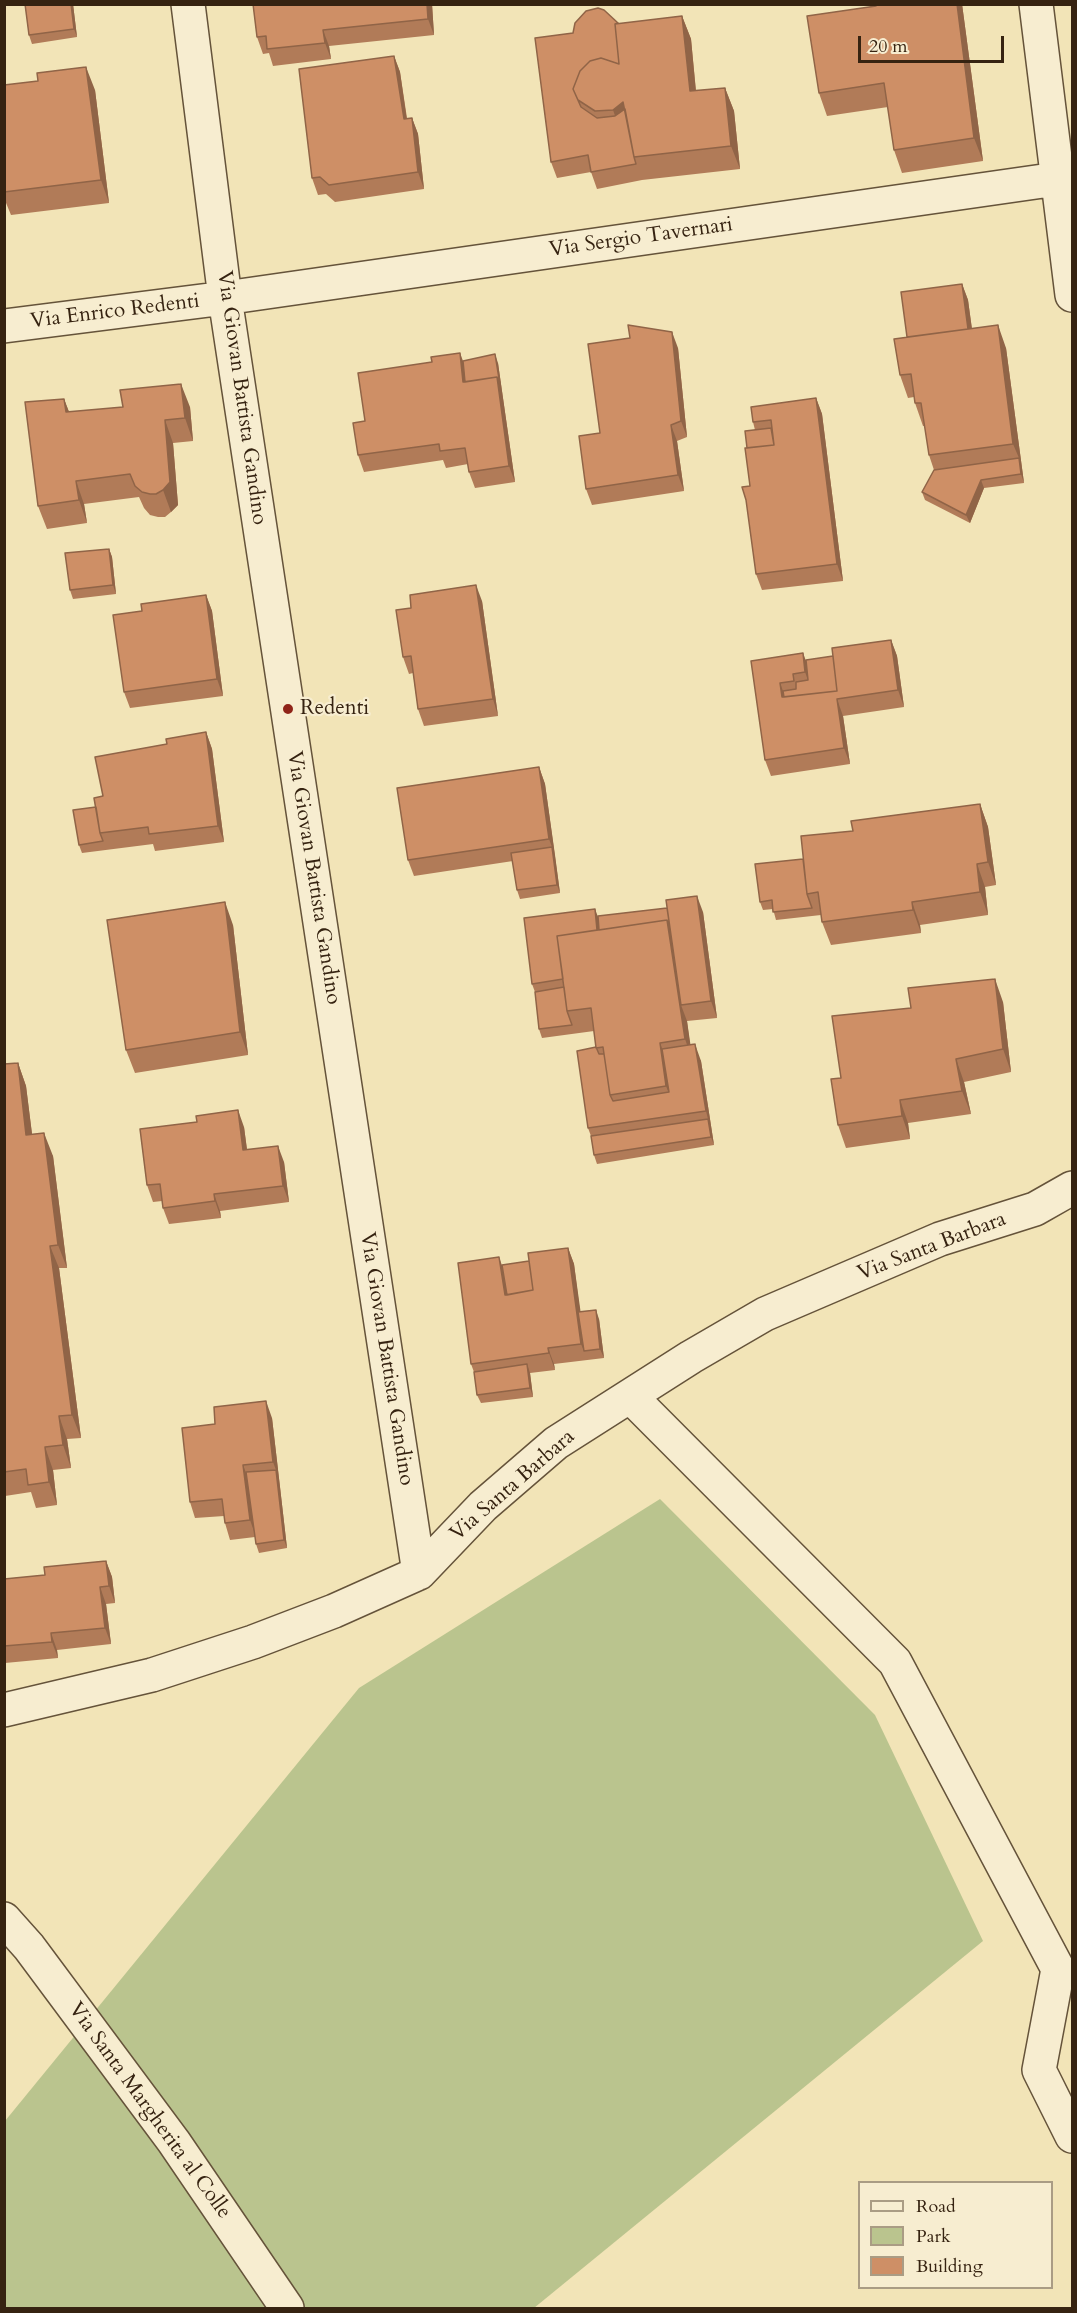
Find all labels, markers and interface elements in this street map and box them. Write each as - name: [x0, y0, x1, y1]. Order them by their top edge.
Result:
- scale bar: [861, 24, 1006, 62]
- text: 20 m: [869, 34, 908, 59]
- street label: Via Sergio Tavernari: [547, 213, 735, 263]
- street label: Via Giovan Battista Gandino: [211, 269, 271, 527]
- street label: Via Enrico Redenti: [29, 289, 201, 335]
- place label: Redenti: [300, 696, 369, 722]
- marker: Redenti: [281, 702, 295, 716]
- street label: Via Giovan Battista Gandino: [281, 750, 345, 1006]
- street label: Via Santa Barbara: [854, 1207, 1010, 1287]
- street label: Via Giovan Battista Gandino: [354, 1231, 418, 1487]
- street label: Via Santa Barbara: [445, 1425, 581, 1547]
- street label: Via Santa Margherita al Colle: [62, 1998, 236, 2224]
- legend: [858, 2181, 1053, 2289]
- text: Road: [916, 2194, 956, 2219]
- text: Park: [916, 2224, 951, 2249]
- text: Building: [916, 2254, 983, 2279]

